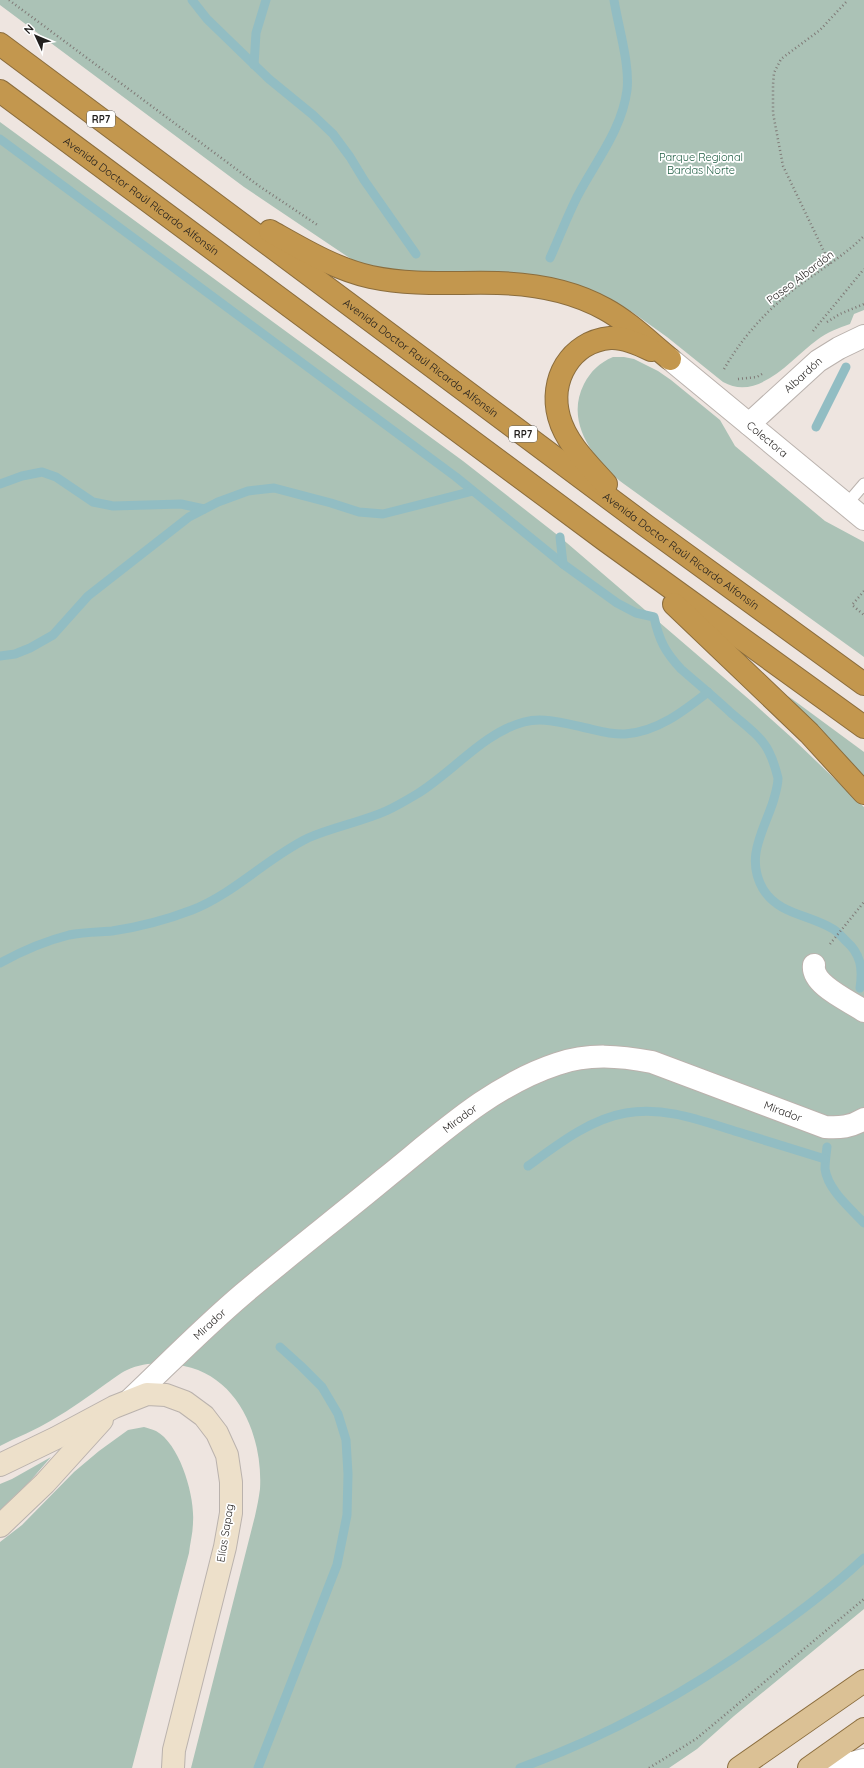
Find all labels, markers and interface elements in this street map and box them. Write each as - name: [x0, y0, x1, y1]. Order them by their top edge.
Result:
- north arrow: [16, 16, 56, 56]
- text: N: [21, 21, 37, 37]
- road number: RP7: [87, 111, 115, 127]
- street label: Avenida Doctor Raúl Ricardo Alfonsín: [61, 134, 222, 258]
- park label: Parque Regional Bardas Norte: [659, 150, 743, 177]
- street label: Paseo Albardón: [764, 247, 836, 307]
- street label: Avenida Doctor Raúl Ricardo Alfonsín: [340, 295, 501, 420]
- street label: Albardón: [781, 354, 825, 396]
- street label: Colectora: [744, 418, 791, 460]
- road number: RP7: [509, 426, 537, 442]
- street label: Avenida Doctor Raúl Ricardo Alfonsín: [600, 489, 762, 613]
- street label: Mirador: [762, 1098, 805, 1125]
- street label: Mirador: [440, 1100, 480, 1136]
- street label: Mirador: [190, 1305, 229, 1343]
- street label: Elías Sapag: [213, 1503, 237, 1563]

